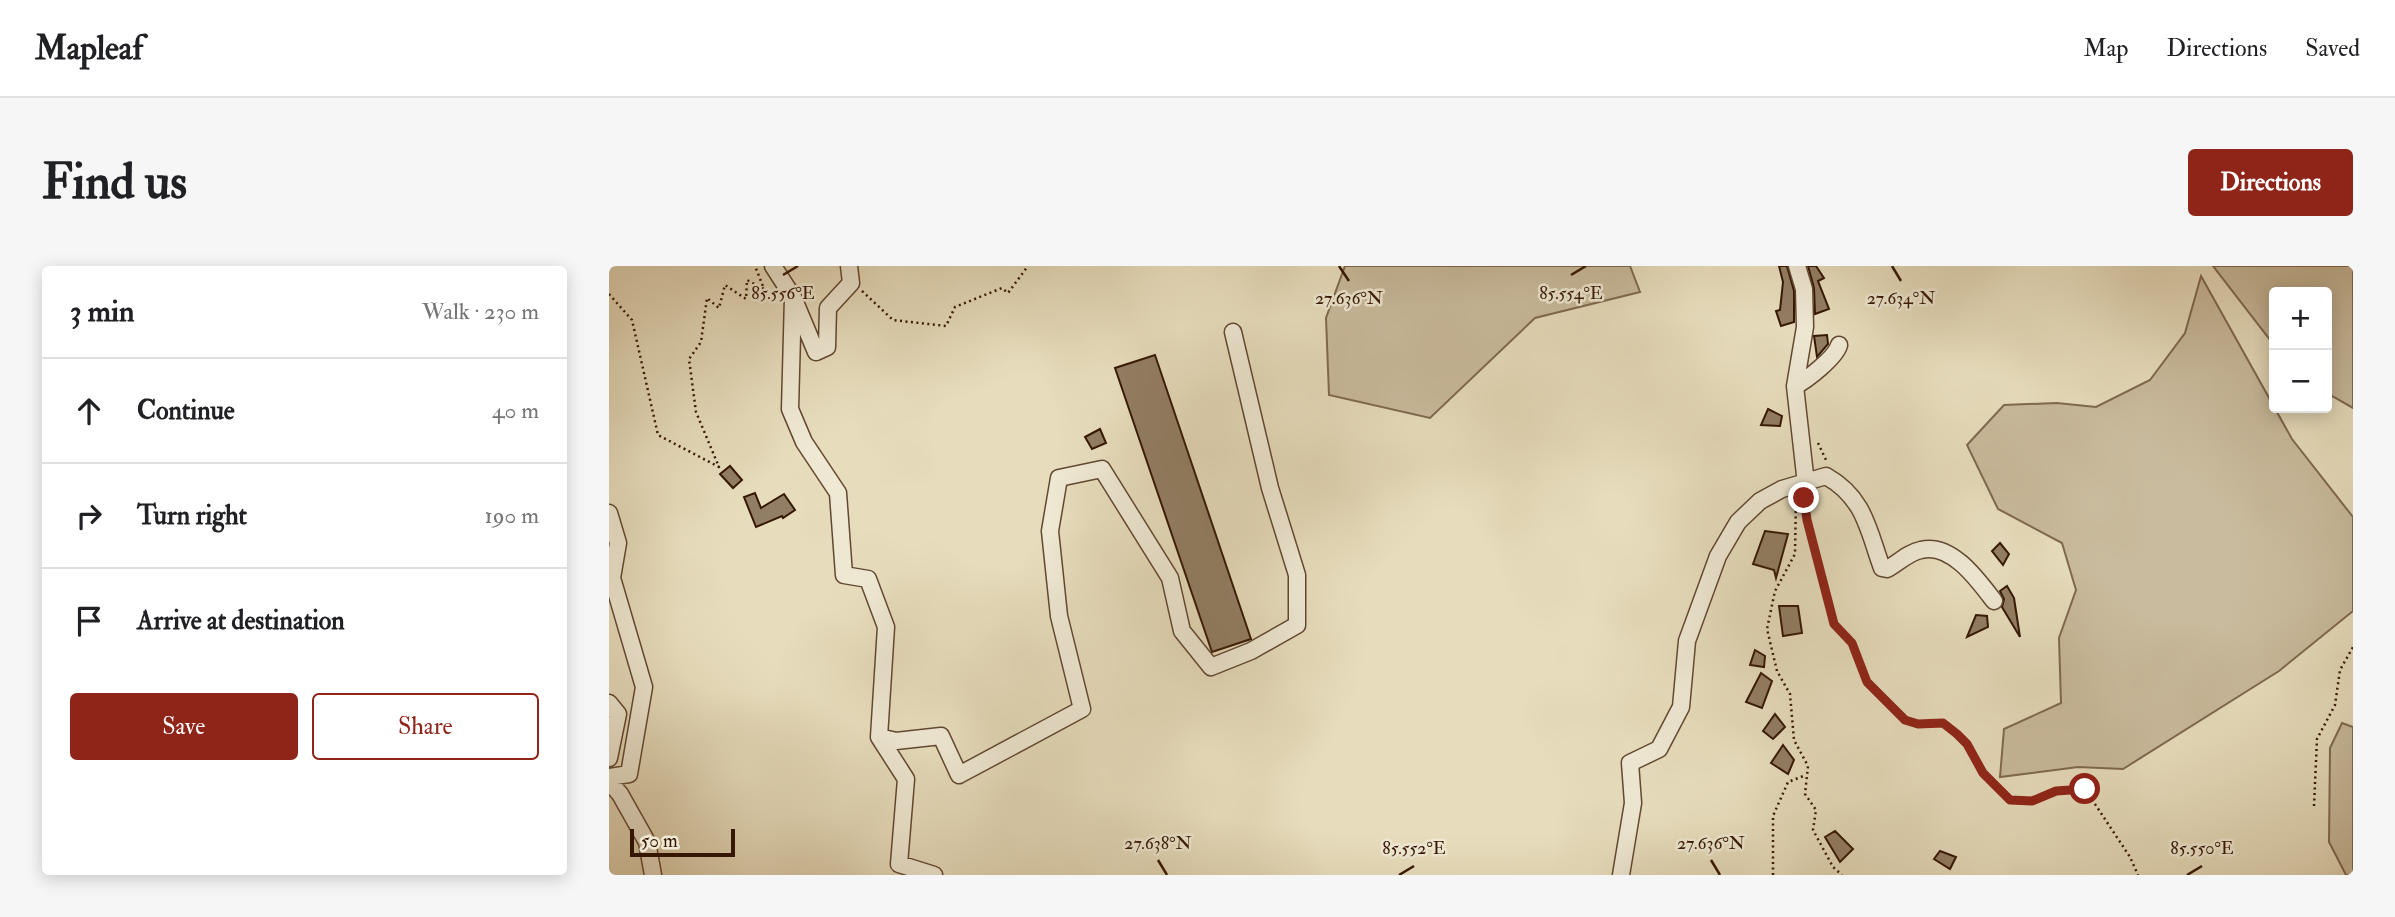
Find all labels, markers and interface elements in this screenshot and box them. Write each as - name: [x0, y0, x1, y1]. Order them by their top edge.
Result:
- text: Mapleaf: [35, 28, 143, 69]
- text: Map: [2083, 33, 2128, 64]
- text: Directions: [2166, 33, 2267, 64]
- text: Saved: [2305, 33, 2360, 64]
- button: Directions: [2188, 149, 2353, 216]
- text: Find us: [42, 152, 187, 213]
- text: 85.556°E: [751, 282, 815, 305]
- text: 85.554°E: [1539, 282, 1603, 305]
- text: 27.636°N: [1315, 287, 1383, 310]
- text: 27.634°N: [1867, 287, 1935, 310]
- map controls: [2269, 287, 2332, 413]
- button: +: [2269, 287, 2332, 350]
- text: 3 min: [70, 293, 135, 330]
- text: Walk · 230 m: [422, 297, 539, 326]
- button: −: [2269, 350, 2332, 413]
- icon: ahead: [70, 392, 108, 430]
- text: Continue: [137, 395, 235, 427]
- text: 40 m: [492, 396, 539, 425]
- route end: [1788, 482, 1819, 513]
- icon: right: [70, 497, 108, 535]
- text: Turn right: [137, 500, 247, 532]
- text: 190 m: [485, 501, 539, 530]
- icon: arrive: [70, 602, 108, 640]
- text: Arrive at destination: [137, 605, 345, 637]
- button: Save: [70, 693, 298, 760]
- button: Share: [312, 693, 539, 760]
- route start: [2069, 773, 2100, 804]
- scale bar: [630, 826, 735, 858]
- text: 50 m: [641, 829, 678, 853]
- text: 27.638°N: [1124, 832, 1192, 855]
- text: 27.636°N: [1677, 832, 1745, 855]
- text: 85.552°E: [1382, 837, 1446, 860]
- text: 85.550°E: [2170, 837, 2234, 860]

